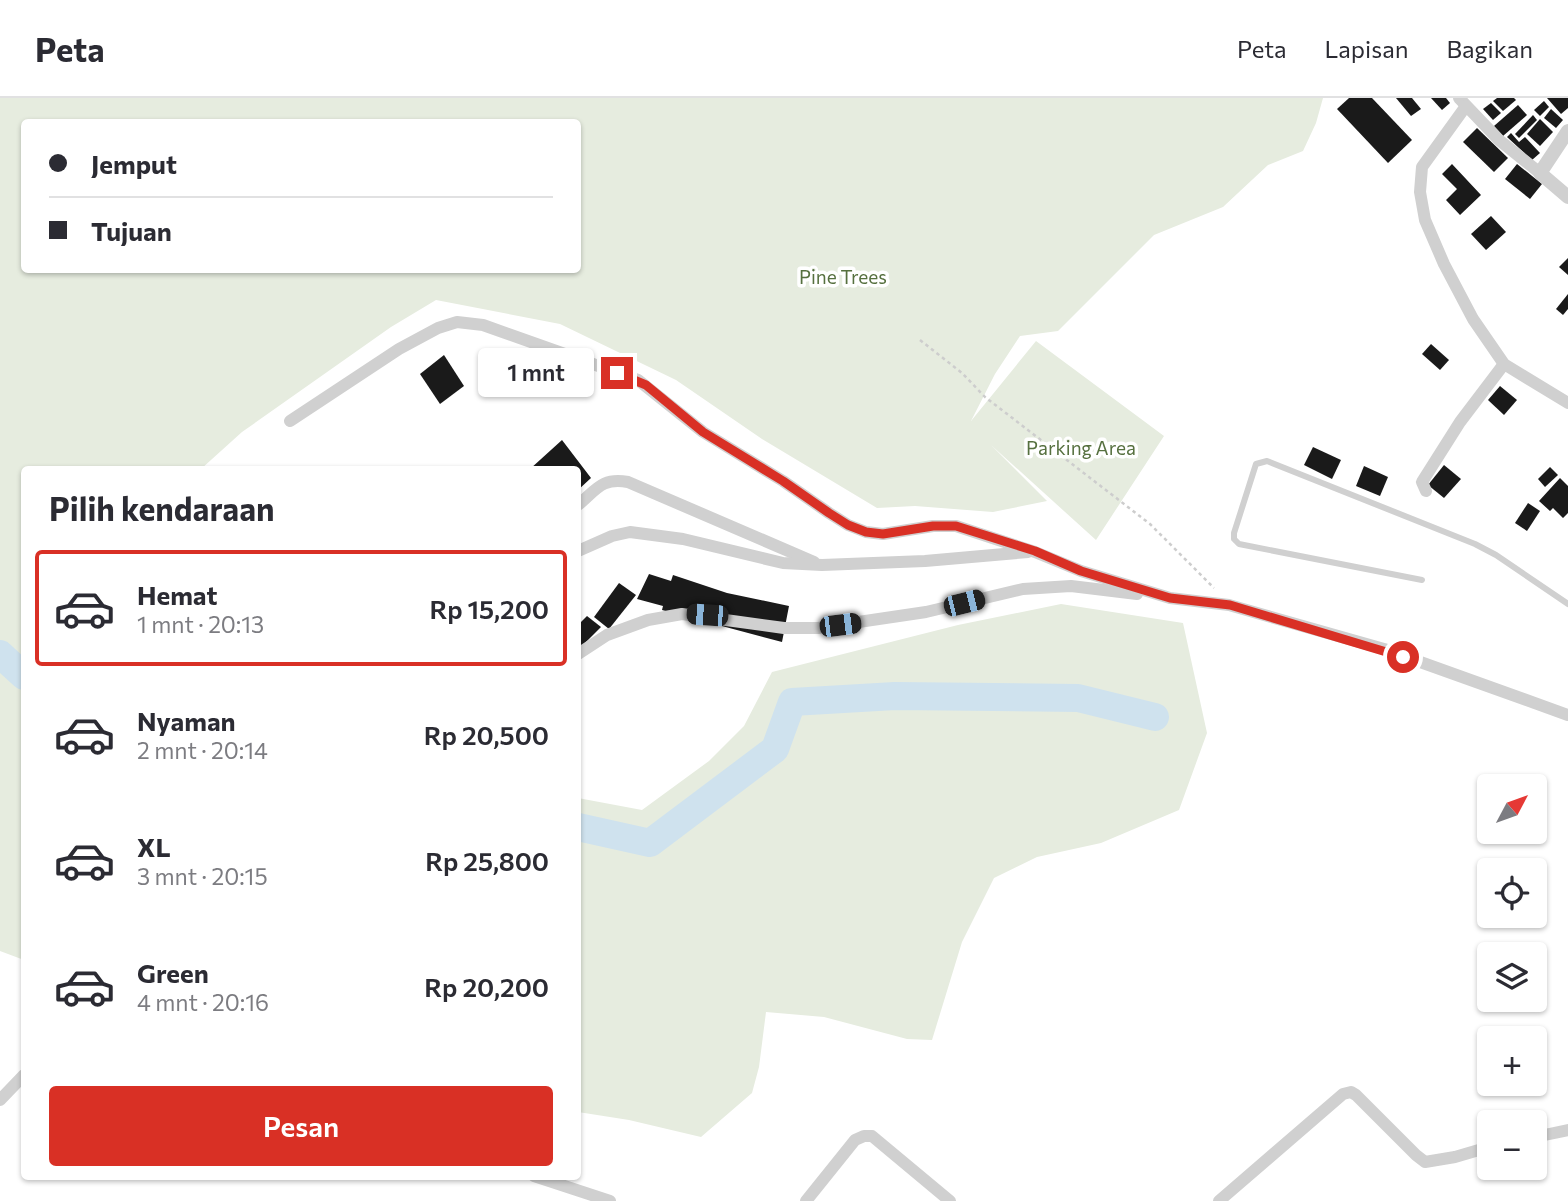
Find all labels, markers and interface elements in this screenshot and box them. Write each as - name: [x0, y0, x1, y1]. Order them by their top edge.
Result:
- text: Peta: [35, 28, 105, 69]
- text: Peta: [1237, 34, 1287, 63]
- text: Lapisan: [1325, 34, 1408, 63]
- text: Bagikan: [1446, 34, 1533, 63]
- text: Jemput: [91, 148, 177, 179]
- text: Tujuan: [91, 215, 172, 246]
- park label: Pine Trees: [799, 265, 887, 288]
- callout: 1 mnt: [477, 348, 592, 398]
- route end: [601, 357, 633, 389]
- text: 1 mnt: [507, 358, 565, 386]
- park label: Parking Area: [1026, 436, 1136, 459]
- text: Pilih kendaraan: [49, 488, 275, 528]
- icon: car: [53, 577, 116, 640]
- text: Hemat: [137, 579, 218, 610]
- car: [942, 588, 987, 618]
- text: Rp 15,200: [429, 593, 549, 624]
- car: [686, 603, 729, 627]
- text: 1 mnt · 20:13: [137, 610, 264, 638]
- car: [818, 612, 863, 638]
- route start: [1387, 641, 1419, 673]
- icon: car: [53, 703, 116, 766]
- text: Nyaman: [137, 705, 236, 736]
- text: Rp 20,500: [424, 719, 549, 750]
- text: 2 mnt · 20:14: [137, 736, 268, 764]
- north arrow: [1477, 774, 1547, 844]
- map controls: [1477, 774, 1547, 1180]
- icon: car: [53, 829, 116, 892]
- text: XL: [137, 831, 171, 862]
- text: Rp 25,800: [425, 845, 549, 876]
- button: locate: [1477, 858, 1547, 928]
- text: 3 mnt · 20:15: [137, 862, 268, 890]
- button: layers: [1477, 942, 1547, 1012]
- icon: car: [53, 955, 116, 1018]
- text: Green: [137, 957, 209, 988]
- text: Rp 20,200: [424, 971, 549, 1002]
- text: 4 mnt · 20:16: [137, 988, 269, 1016]
- button: +: [1477, 1026, 1547, 1096]
- button: Pesan: [49, 1086, 553, 1166]
- button: −: [1477, 1110, 1547, 1180]

